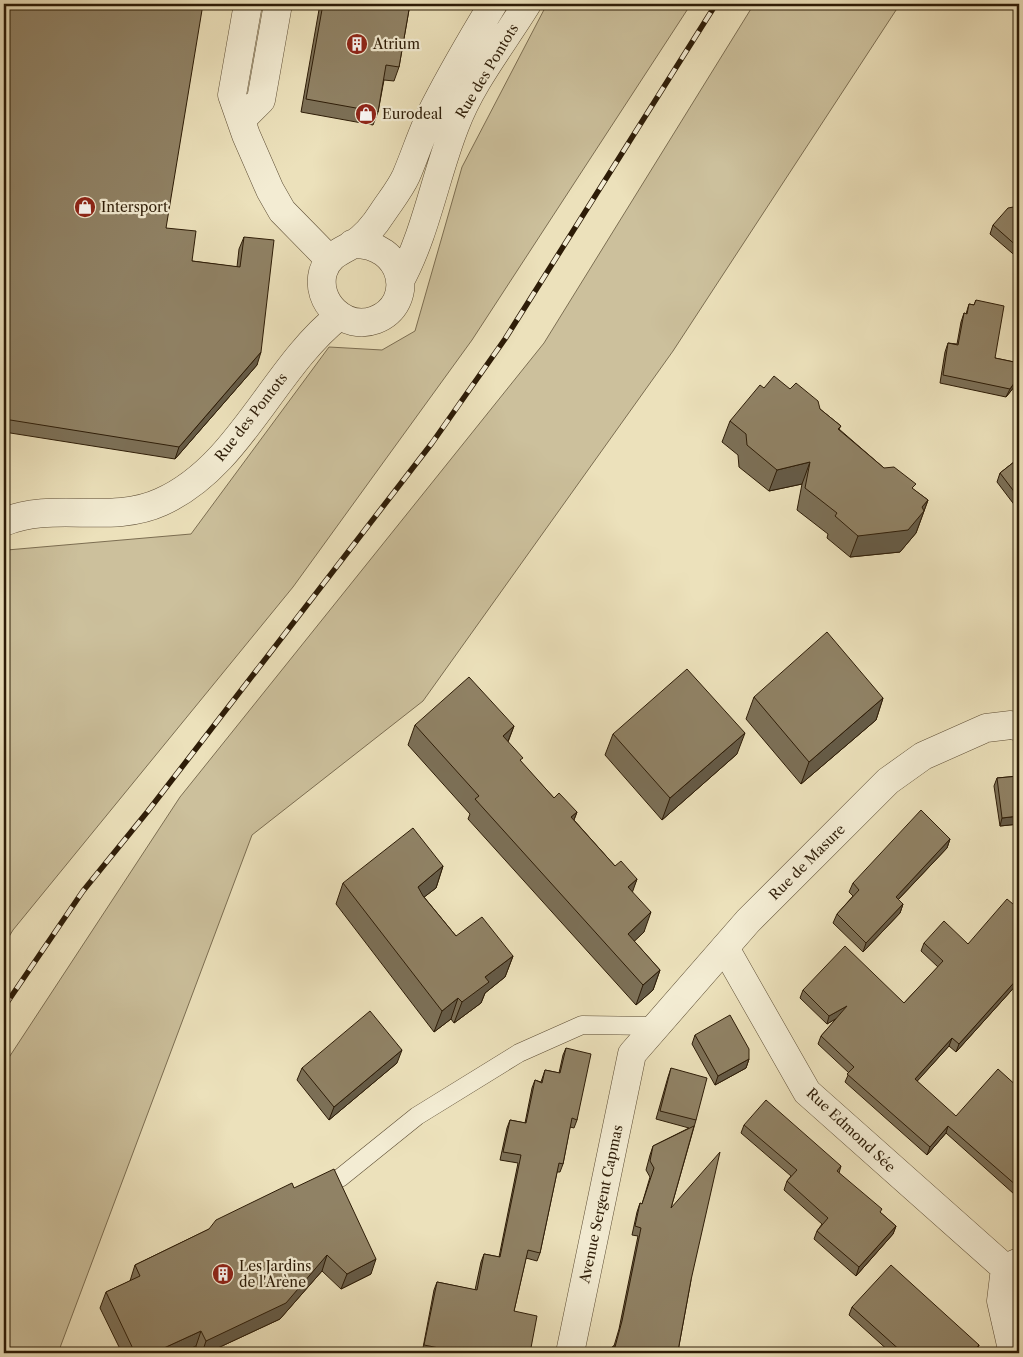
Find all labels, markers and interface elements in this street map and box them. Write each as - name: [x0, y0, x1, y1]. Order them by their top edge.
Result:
- street label: Rue des Pontots: [452, 20, 522, 122]
- building icon: Atrium: [345, 32, 369, 56]
- place label: Atrium: [372, 35, 420, 53]
- shop icon: Eurodeal: [354, 102, 378, 126]
- place label: Eurodeal: [382, 105, 443, 123]
- shop icon: Intersport: [73, 195, 97, 219]
- place label: Intersport: [101, 198, 168, 216]
- street label: Rue des Pontots: [211, 369, 291, 465]
- street label: Rue de Masure: [765, 820, 849, 904]
- street label: Rue Edmond Sée: [803, 1084, 899, 1176]
- street label: Avenue Sergent Capmas: [575, 1123, 627, 1286]
- place label: Les Jardins de l'Arène: [239, 1257, 311, 1291]
- building icon: Les Jardins de l'Arène: [211, 1262, 235, 1286]

